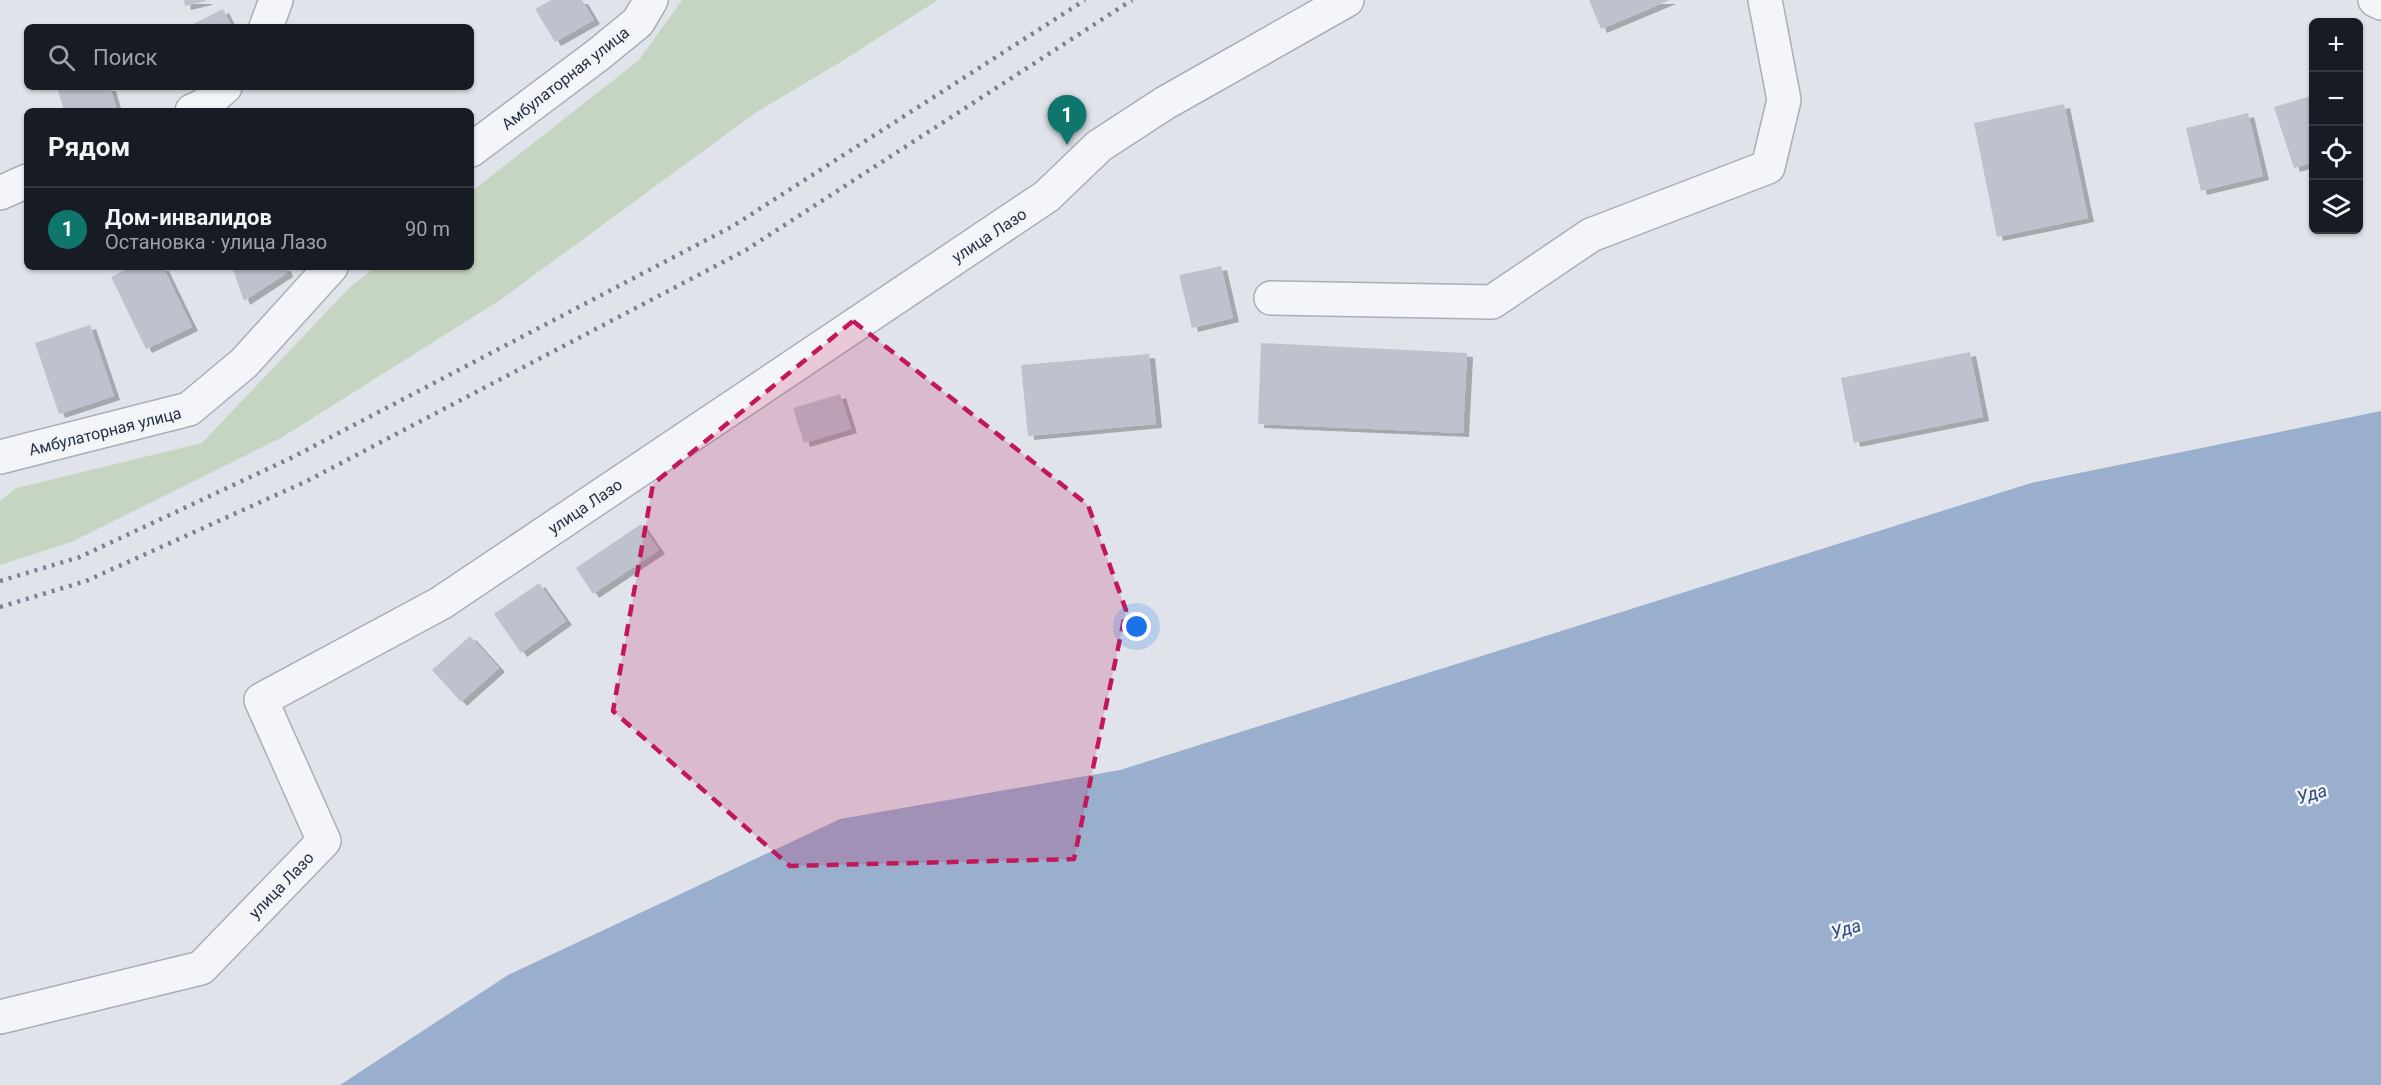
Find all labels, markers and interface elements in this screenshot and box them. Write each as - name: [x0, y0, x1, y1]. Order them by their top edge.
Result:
- map controls: [2309, 18, 2363, 234]
- button: +: [2309, 18, 2363, 72]
- street label: Амбулаторная улица: [498, 23, 633, 134]
- search box: [24, 24, 474, 90]
- icon: search: [45, 41, 78, 74]
- text: Поиск: [93, 45, 157, 70]
- button: −: [2309, 72, 2363, 126]
- pin: 1: [1048, 96, 1086, 145]
- button: locate: [2309, 126, 2363, 180]
- text: Рядом: [48, 132, 130, 162]
- button: layers: [2309, 180, 2363, 234]
- street label: улица Лазо: [948, 204, 1030, 267]
- text: Дом-инвалидов: [105, 205, 272, 230]
- text: 1: [62, 217, 73, 241]
- text: 90 m: [405, 217, 450, 241]
- text: Остановка · улица Лазо: [105, 230, 327, 254]
- street label: Амбулаторная улица: [27, 403, 183, 460]
- street label: улица Лазо: [545, 475, 626, 538]
- your location: [1122, 612, 1151, 641]
- water label: Уда: [2294, 779, 2329, 808]
- street label: улица Лазо: [245, 848, 318, 923]
- water label: Уда: [1828, 914, 1863, 943]

